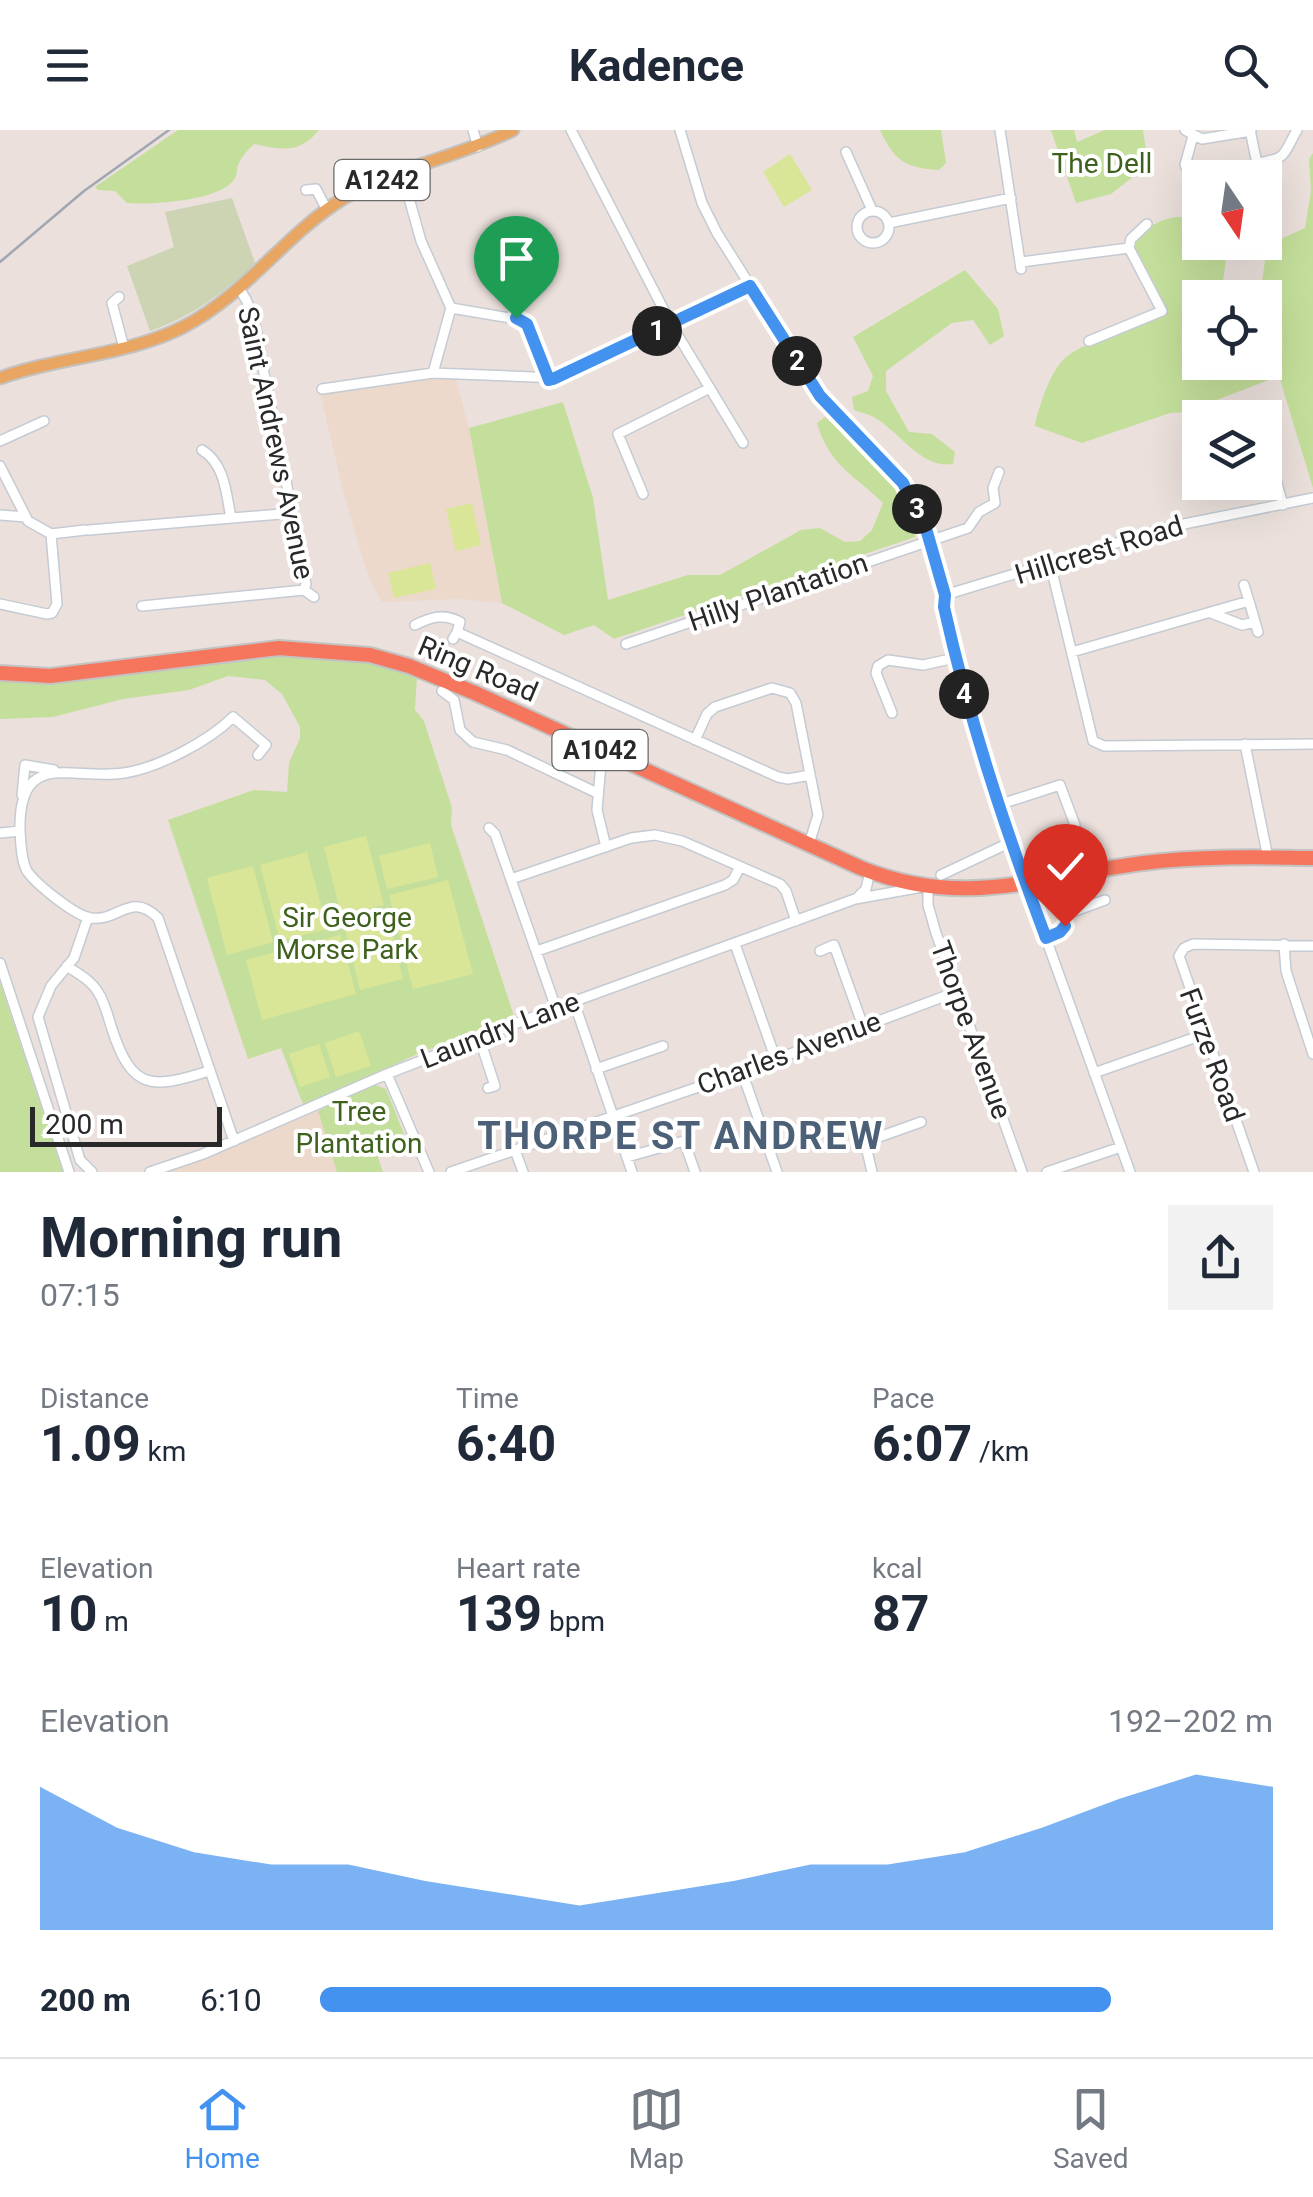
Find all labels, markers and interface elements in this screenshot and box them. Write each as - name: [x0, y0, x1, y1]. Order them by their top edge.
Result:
- icon: menu: [40, 38, 95, 93]
- icon: search: [1218, 38, 1273, 93]
- text: Kadence: [569, 39, 744, 92]
- park label: The Dell: [1052, 147, 1152, 180]
- road number: A1242: [334, 160, 430, 200]
- north arrow: [1182, 160, 1282, 260]
- map controls: [1182, 160, 1282, 500]
- pin: [474, 216, 559, 319]
- icon: arrive: [489, 231, 544, 286]
- button: locate: [1182, 280, 1282, 380]
- street label: Saint Andrews Avenue: [231, 304, 321, 582]
- pin: 1: [632, 306, 682, 356]
- text: 1: [649, 314, 665, 347]
- pin: 2: [772, 336, 822, 386]
- text: 2: [789, 344, 805, 377]
- button: layers: [1182, 400, 1282, 500]
- pin: 3: [892, 484, 942, 534]
- text: 3: [909, 492, 925, 525]
- street label: Hillcrest Road: [1011, 509, 1187, 591]
- street label: Hilly Plantation: [684, 546, 872, 638]
- street label: Ring Road: [413, 629, 543, 709]
- pin: 4: [939, 669, 989, 719]
- text: 4: [956, 677, 972, 710]
- road number: A1042: [552, 730, 648, 770]
- pin: [1023, 824, 1108, 927]
- icon: check: [1038, 839, 1093, 894]
- park label: Sir George Morse Park: [276, 901, 419, 966]
- street label: Thorpe Avenue: [924, 937, 1018, 1123]
- street label: Furze Road: [1173, 984, 1251, 1126]
- street label: Laundry Lane: [416, 985, 584, 1075]
- street label: Charles Avenue: [693, 1004, 885, 1102]
- park label: Tree Plantation: [296, 1095, 422, 1160]
- scale bar: [30, 1102, 222, 1146]
- text: 200 m: [45, 1108, 124, 1141]
- district label: THORPE ST ANDREW: [477, 1114, 885, 1158]
- button: share: [1168, 1205, 1273, 1310]
- text: Morning run: [40, 1206, 342, 1270]
- text: 07:15: [40, 1276, 120, 1314]
- text: Distance: [40, 1382, 149, 1415]
- text: Time: [456, 1382, 519, 1415]
- text: Pace: [872, 1382, 934, 1415]
- text: 1.09: [40, 1415, 141, 1473]
- text: 6:40: [456, 1415, 556, 1473]
- text: 6:07: [872, 1415, 972, 1473]
- text: km: [141, 1435, 186, 1468]
- text: /km: [972, 1435, 1029, 1468]
- text: Elevation: [40, 1552, 153, 1585]
- text: Heart rate: [456, 1552, 581, 1585]
- text: kcal: [872, 1552, 923, 1585]
- text: 10: [40, 1585, 97, 1643]
- text: 139: [456, 1585, 542, 1643]
- text: 87: [872, 1585, 929, 1643]
- text: m: [97, 1605, 129, 1638]
- text: bpm: [542, 1605, 605, 1638]
- text: Elevation: [40, 1702, 170, 1740]
- text: 192–202 m: [1108, 1702, 1273, 1740]
- text: 200 m: [40, 1981, 131, 2019]
- text: 6:10: [200, 1981, 262, 2019]
- tab: Home: [184, 2082, 260, 2175]
- tab: Map: [629, 2082, 684, 2175]
- tab: Saved: [1053, 2082, 1129, 2175]

